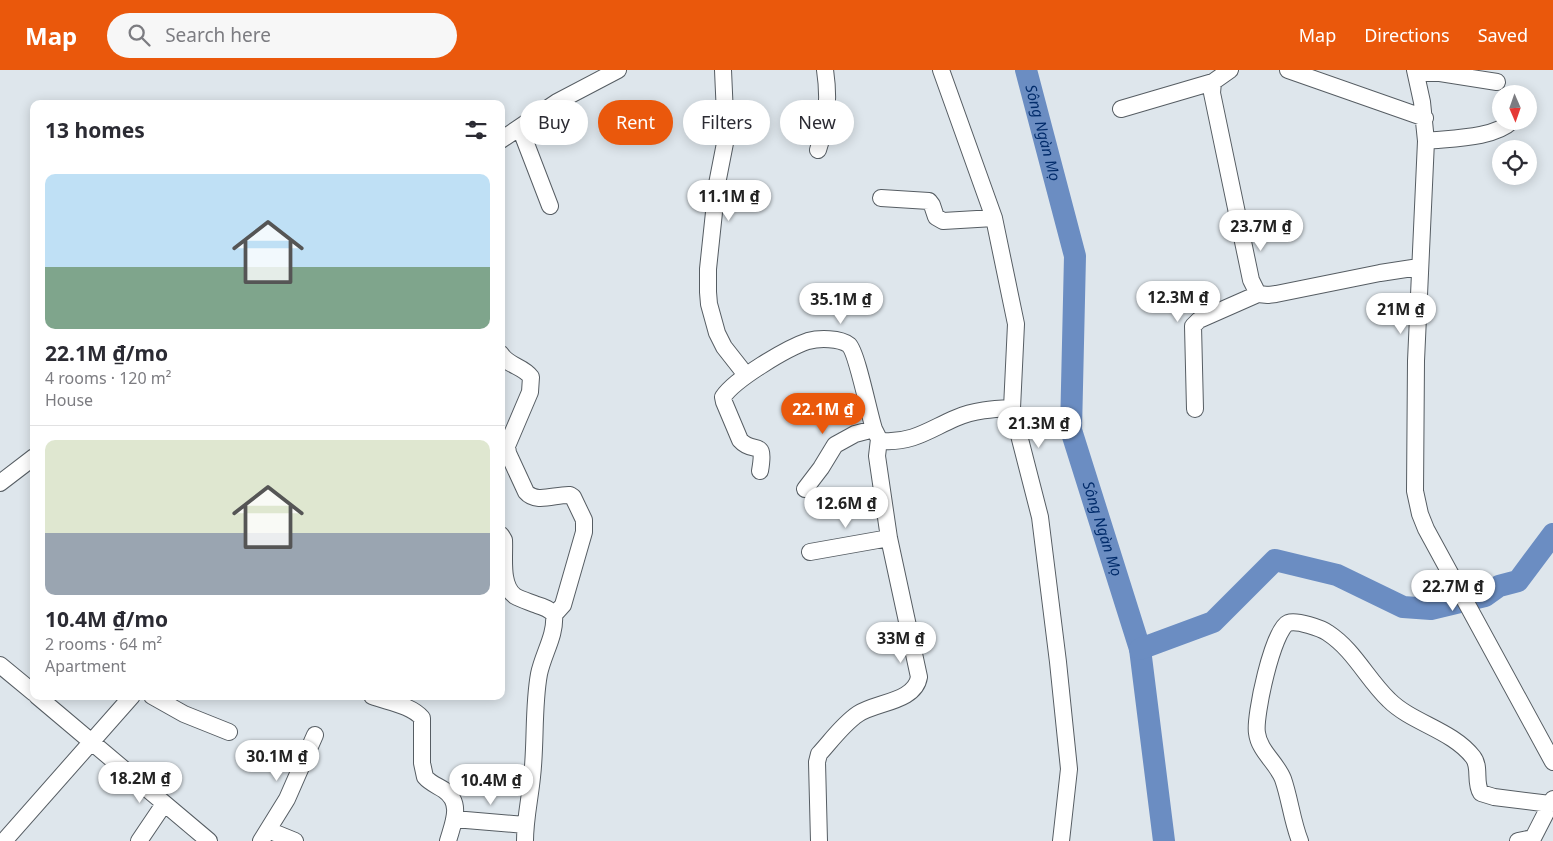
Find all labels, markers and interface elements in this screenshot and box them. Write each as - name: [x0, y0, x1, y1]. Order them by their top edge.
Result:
- search box: [107, 13, 457, 58]
- text: Map: [25, 19, 77, 52]
- icon: search: [125, 21, 153, 49]
- text: Search here: [165, 22, 271, 48]
- text: Map: [1299, 23, 1336, 47]
- text: Directions: [1364, 23, 1450, 47]
- text: Saved: [1478, 23, 1528, 47]
- water label: Sông Ngàn Mọ: [1021, 82, 1066, 183]
- north arrow: [1492, 85, 1538, 130]
- map controls: [1492, 85, 1537, 185]
- chip: Buy: [520, 100, 588, 145]
- chip: Rent: [598, 100, 673, 145]
- chip: Filters: [683, 100, 770, 145]
- chip: New: [780, 100, 854, 145]
- text: 13 homes: [45, 116, 145, 144]
- icon: filters: [462, 116, 490, 144]
- button: locate: [1492, 140, 1537, 185]
- pin: 11.1M ₫: [683, 180, 775, 222]
- text: 11.1M ₫: [698, 185, 760, 207]
- icon: home: [223, 207, 313, 297]
- pin: 23.7M ₫: [1215, 210, 1307, 252]
- text: 23.7M ₫: [1230, 215, 1292, 237]
- pin: 12.3M ₫: [1132, 280, 1224, 323]
- pin: 35.1M ₫: [795, 282, 887, 325]
- text: 12.3M ₫: [1147, 286, 1209, 308]
- text: 35.1M ₫: [810, 288, 872, 310]
- pin: 21M ₫: [1366, 292, 1436, 335]
- text: 21M ₫: [1377, 298, 1425, 320]
- text: 22.1M ₫/mo: [45, 339, 168, 367]
- text: 4 rooms · 120 m²: [45, 367, 171, 389]
- text: House: [45, 389, 93, 411]
- pin: 22.1M ₫: [777, 392, 869, 435]
- text: 22.1M ₫: [792, 398, 854, 420]
- pin: 21.3M ₫: [993, 406, 1085, 449]
- text: 21.3M ₫: [1008, 412, 1070, 434]
- icon: home: [223, 472, 313, 562]
- water label: Sông Ngàn Mọ: [1079, 478, 1127, 579]
- pin: 12.6M ₫: [800, 486, 892, 529]
- text: 12.6M ₫: [815, 492, 877, 514]
- pin: 22.7M ₫: [1407, 570, 1499, 612]
- text: 22.7M ₫: [1422, 575, 1484, 597]
- text: 10.4M ₫/mo: [45, 605, 168, 633]
- pin: 33M ₫: [866, 622, 936, 664]
- text: 33M ₫: [877, 627, 925, 649]
- text: 2 rooms · 64 m²: [45, 633, 162, 655]
- text: Apartment: [45, 655, 126, 677]
- pin: 30.1M ₫: [231, 740, 323, 782]
- text: 30.1M ₫: [246, 745, 308, 767]
- pin: 18.2M ₫: [94, 762, 186, 804]
- pin: 10.4M ₫: [445, 764, 537, 806]
- text: 18.2M ₫: [109, 767, 171, 789]
- text: 10.4M ₫: [460, 769, 522, 791]

